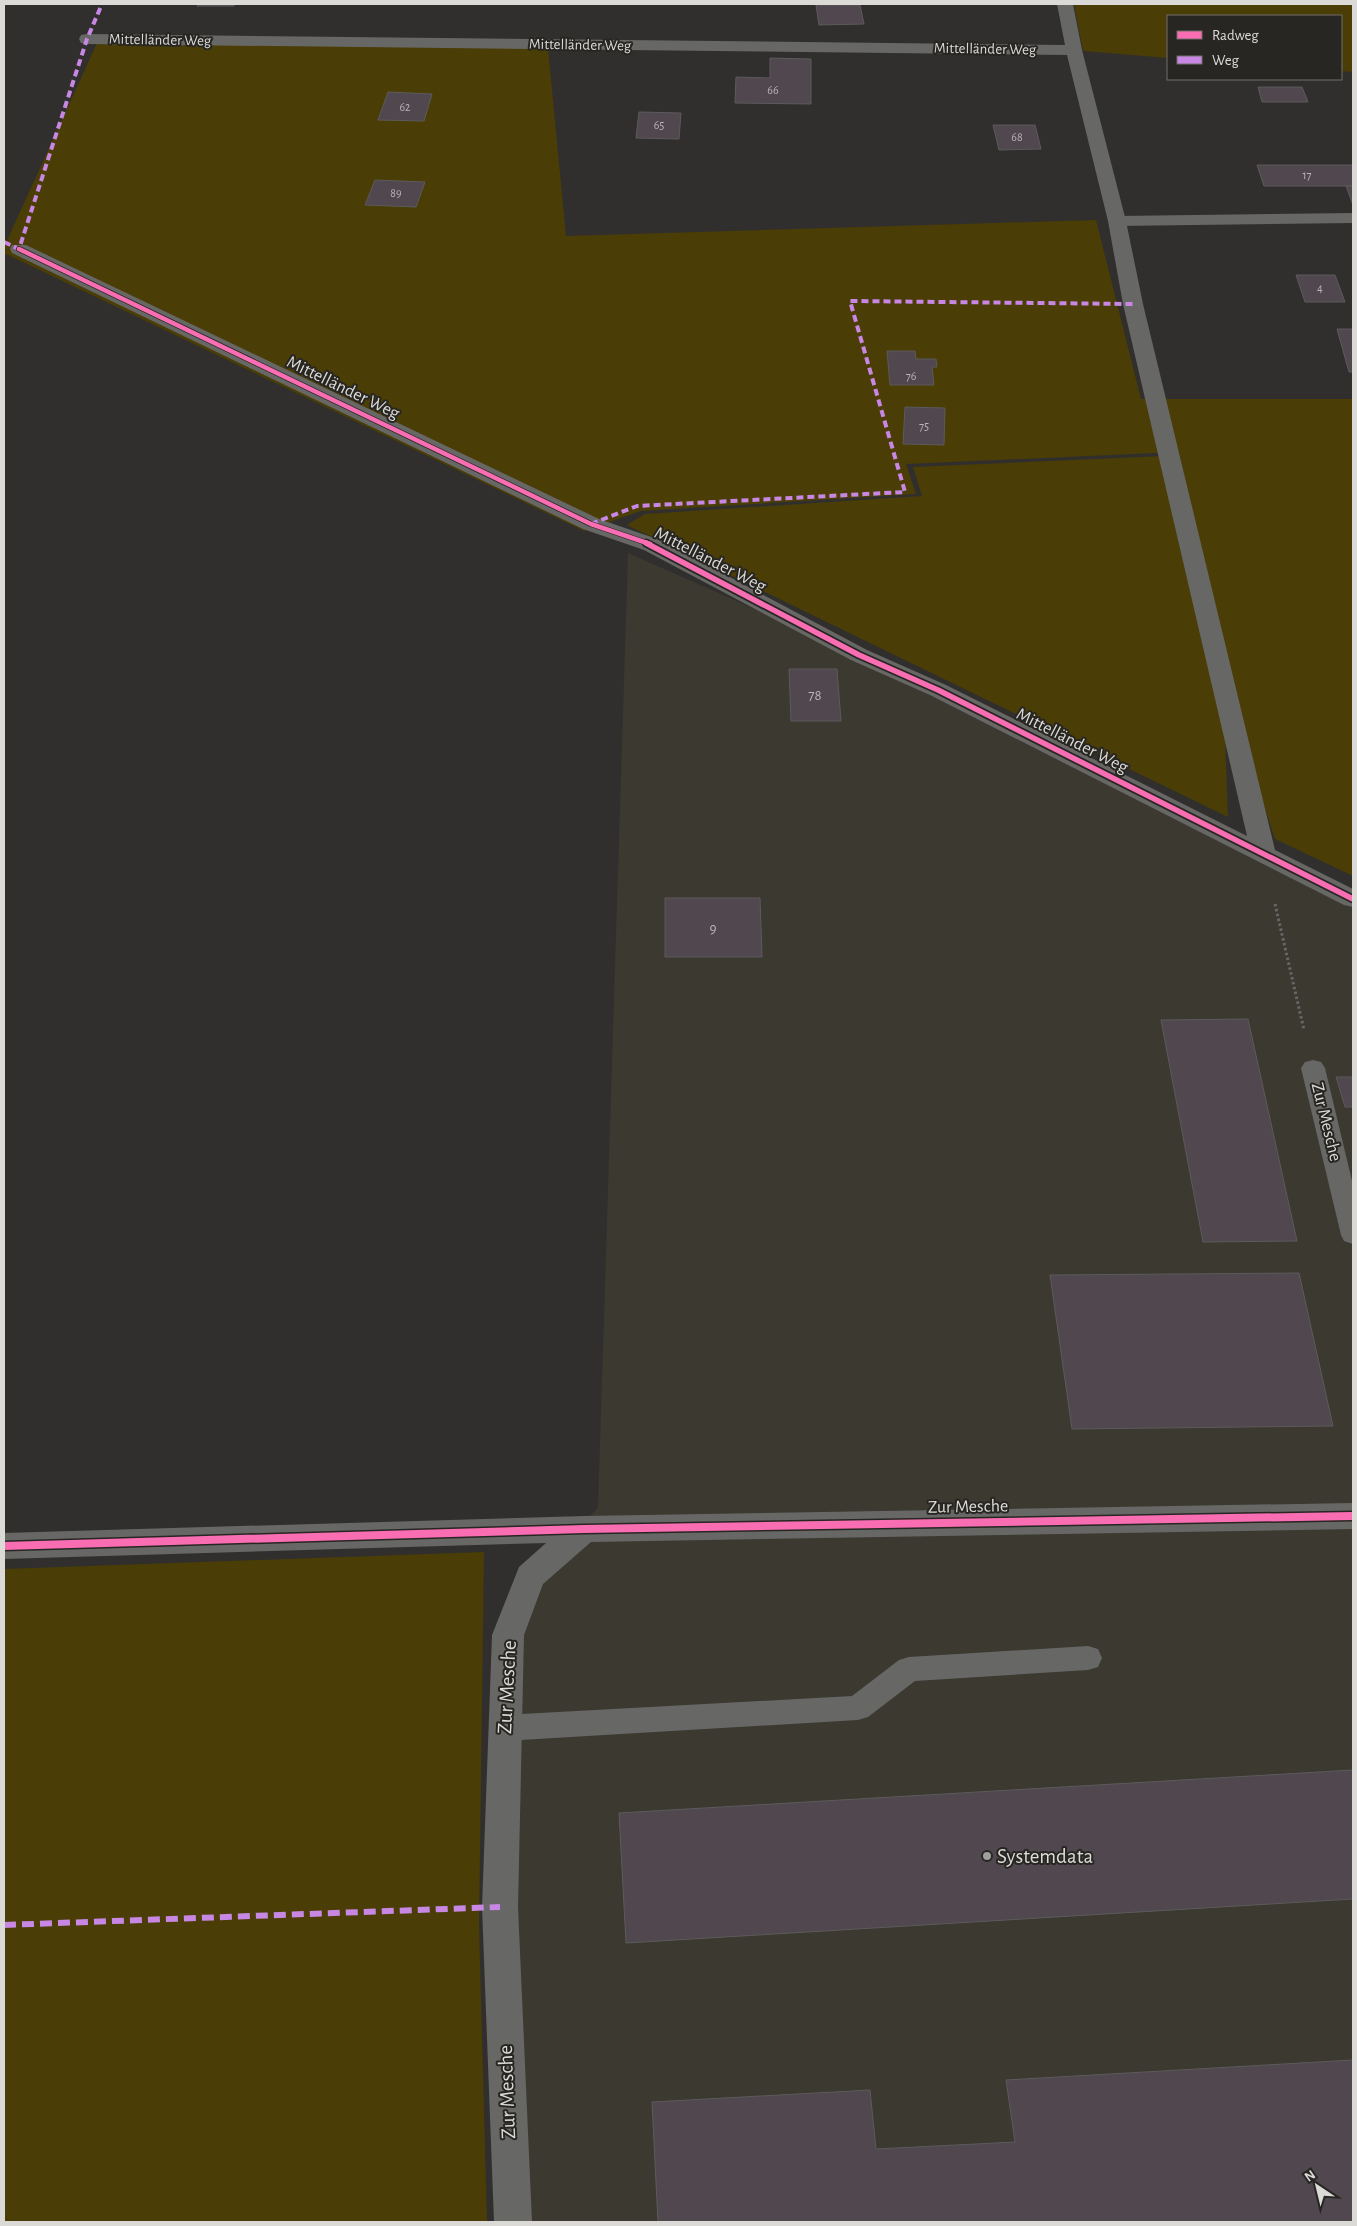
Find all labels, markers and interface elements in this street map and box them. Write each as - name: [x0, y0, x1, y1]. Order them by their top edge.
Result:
- legend: [1167, 15, 1342, 80]
- text: Radweg: [1212, 28, 1259, 43]
- street label: Mittelländer Weg: [109, 32, 212, 48]
- street label: Mittelländer Weg: [529, 37, 632, 53]
- street label: Mittelländer Weg: [934, 41, 1037, 57]
- text: Weg: [1212, 53, 1240, 68]
- house number: 66: [767, 84, 779, 96]
- house number: 62: [399, 101, 411, 113]
- house number: 65: [654, 119, 664, 131]
- house number: 68: [1011, 131, 1023, 143]
- house number: 17: [1302, 169, 1312, 181]
- house number: 89: [390, 187, 402, 199]
- house number: 4: [1317, 282, 1323, 294]
- street label: Mittelländer Weg: [284, 353, 402, 423]
- house number: 76: [906, 370, 917, 382]
- house number: 75: [919, 420, 929, 432]
- street label: Mittelländer Weg: [651, 524, 769, 596]
- house number: 78: [808, 688, 822, 703]
- street label: Mittelländer Weg: [1013, 705, 1131, 777]
- house number: 9: [709, 921, 717, 936]
- street label: Zur Mesche: [1308, 1081, 1344, 1163]
- street label: Zur Mesche: [928, 1497, 1008, 1517]
- street label: Zur Mesche: [494, 1640, 520, 1734]
- place label: Systemdata: [997, 1846, 1093, 1867]
- marker: Systemdata: [981, 1850, 993, 1862]
- street label: Zur Mesche: [495, 2045, 519, 2139]
- north arrow: [1292, 2161, 1342, 2211]
- text: N: [1302, 2168, 1318, 2185]

